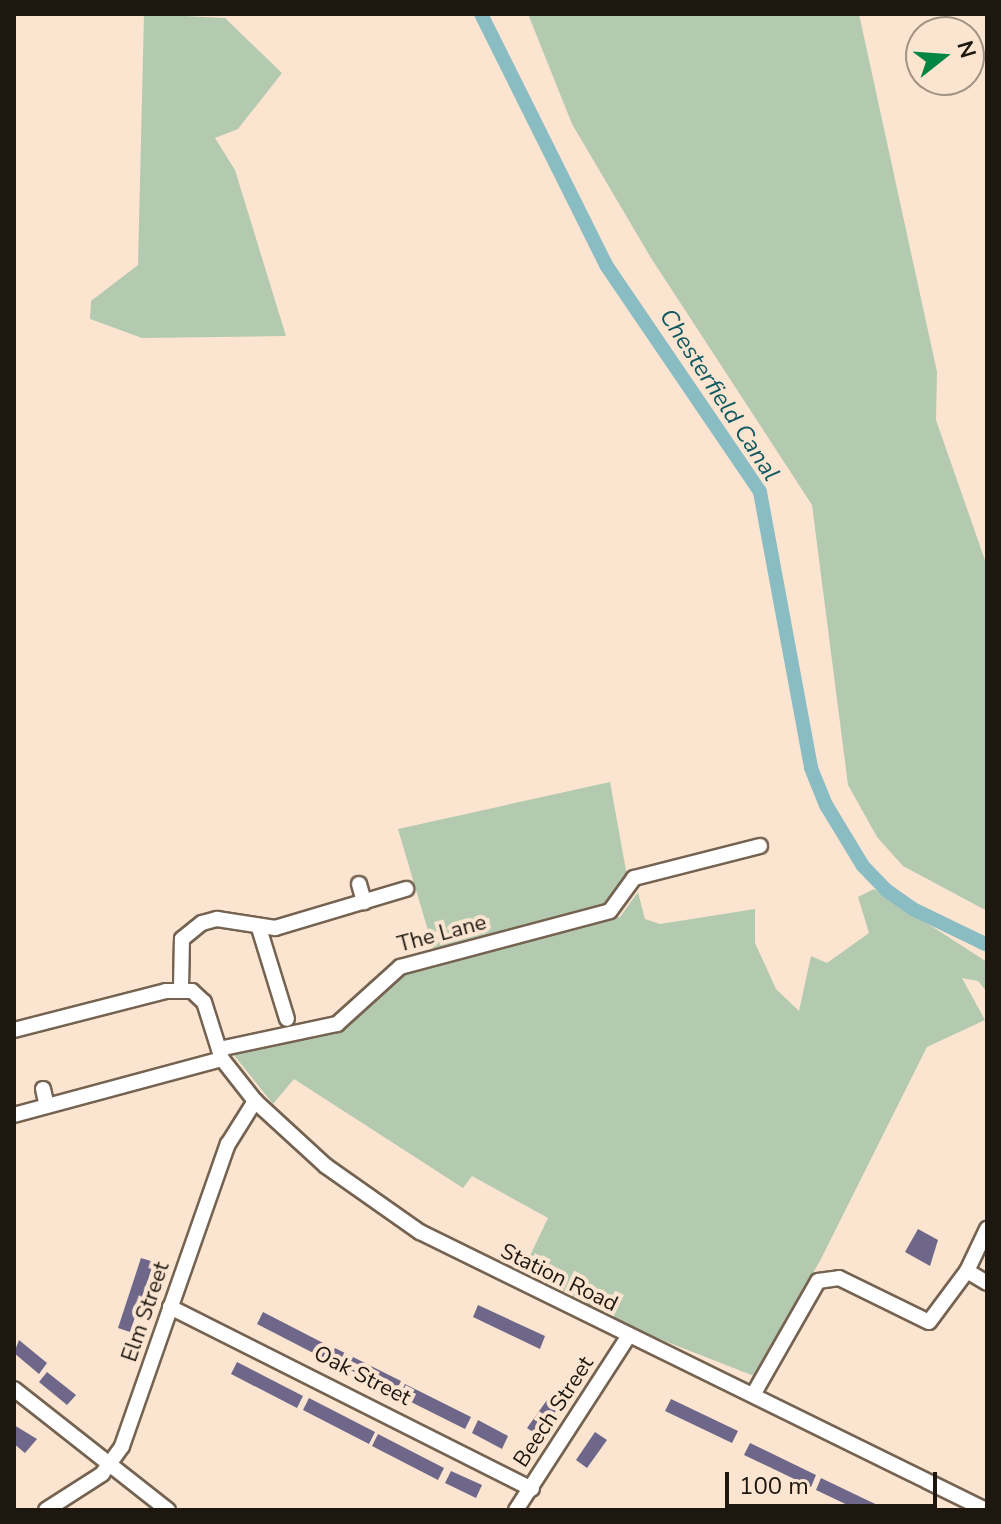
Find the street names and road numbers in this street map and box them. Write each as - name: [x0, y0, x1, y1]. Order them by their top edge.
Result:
- street label: The Lane: [395, 909, 489, 959]
- street label: Station Road: [496, 1238, 622, 1318]
- street label: Elm Street: [117, 1259, 175, 1365]
- street label: Oak Street: [309, 1340, 415, 1412]
- street label: Beech Street: [508, 1352, 600, 1472]

